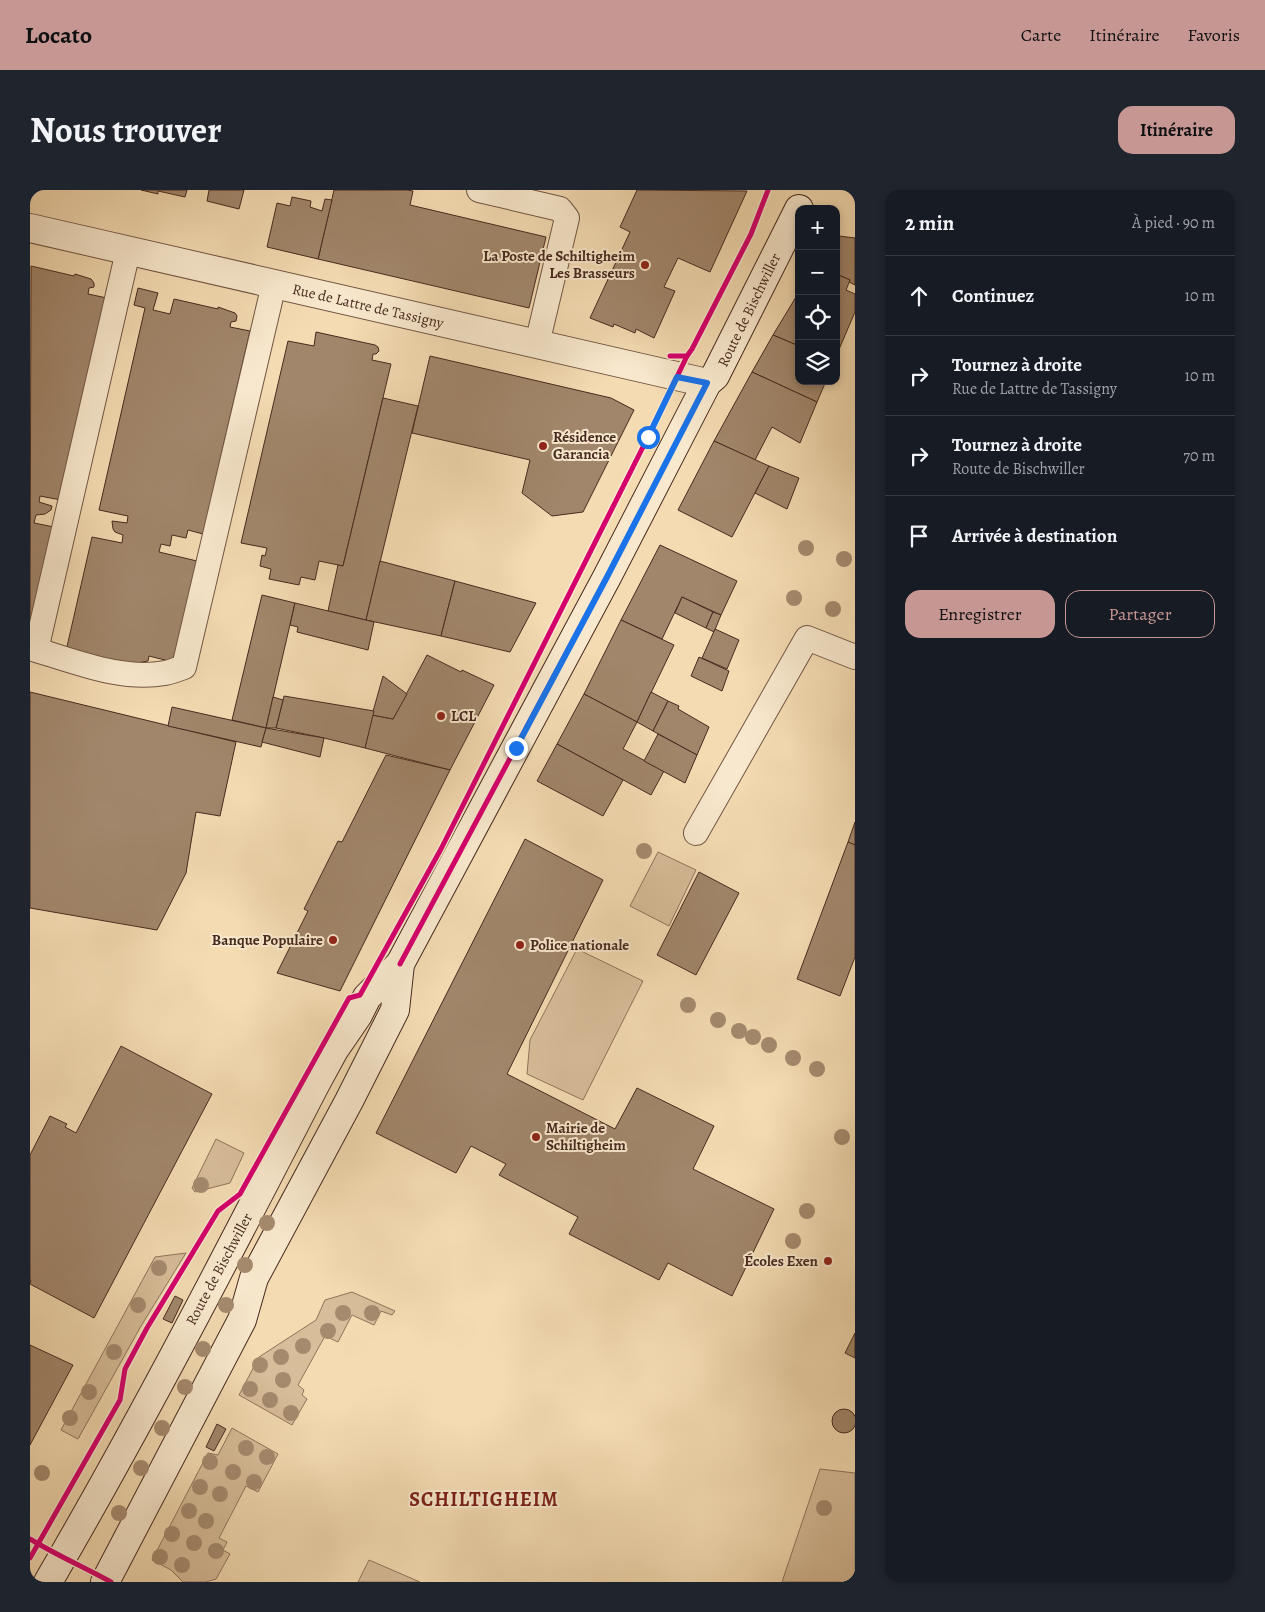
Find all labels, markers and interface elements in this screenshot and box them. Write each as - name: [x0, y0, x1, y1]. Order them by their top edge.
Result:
- text: Locato: [25, 19, 92, 51]
- text: Carte: [1021, 23, 1061, 47]
- text: Itinéraire: [1089, 23, 1160, 47]
- text: Favoris: [1188, 23, 1240, 47]
- text: Nous trouver: [30, 106, 222, 154]
- button: Itinéraire: [1118, 106, 1235, 154]
- map controls: [795, 205, 840, 385]
- button: +: [795, 205, 840, 250]
- text: 2 min: [905, 209, 954, 237]
- text: À pied · 90 m: [1132, 212, 1215, 234]
- place label: La Poste de Schiltigheim Les Brasseurs: [483, 246, 635, 283]
- street label: Route de Bischwiller: [713, 249, 785, 370]
- button: −: [795, 250, 840, 295]
- marker: La Poste de Schiltigheim Les Brasseurs: [639, 259, 651, 271]
- street label: Rue de Lattre de Tassigny: [290, 279, 446, 333]
- icon: ahead: [905, 282, 933, 310]
- text: Continuez: [952, 283, 1034, 309]
- text: 10 m: [1185, 285, 1215, 307]
- button: locate: [795, 295, 840, 340]
- button: layers: [795, 340, 840, 385]
- text: Tournez à droite: [952, 352, 1082, 378]
- icon: right: [905, 362, 933, 390]
- text: 10 m: [1185, 365, 1215, 387]
- text: Rue de Lattre de Tassigny: [952, 378, 1117, 400]
- route start: [637, 426, 660, 449]
- place label: Résidence Garancia: [553, 427, 616, 464]
- text: Tournez à droite: [952, 432, 1082, 458]
- marker: Résidence Garancia: [537, 440, 549, 452]
- icon: right: [905, 442, 933, 470]
- text: 70 m: [1183, 445, 1215, 467]
- text: Route de Bischwiller: [952, 458, 1085, 480]
- icon: arrive: [905, 522, 933, 550]
- text: Arrivée à destination: [952, 523, 1117, 549]
- button: Enregistrer: [905, 590, 1055, 638]
- button: Partager: [1065, 590, 1215, 638]
- place label: LCL: [451, 706, 476, 726]
- marker: LCL: [435, 710, 447, 722]
- route end: [505, 737, 528, 760]
- place label: Banque Populaire: [212, 930, 323, 950]
- marker: Banque Populaire: [327, 934, 339, 946]
- place label: Police nationale: [530, 935, 629, 955]
- marker: Police nationale: [514, 939, 526, 951]
- place label: Mairie de Schiltigheim: [546, 1118, 626, 1155]
- marker: Mairie de Schiltigheim: [530, 1131, 542, 1143]
- street label: Route de Bischwiller: [181, 1209, 257, 1329]
- place label: Écoles Exen: [744, 1251, 819, 1271]
- marker: Écoles Exen: [822, 1255, 834, 1267]
- district label: SCHILTIGHEIM: [409, 1486, 559, 1513]

